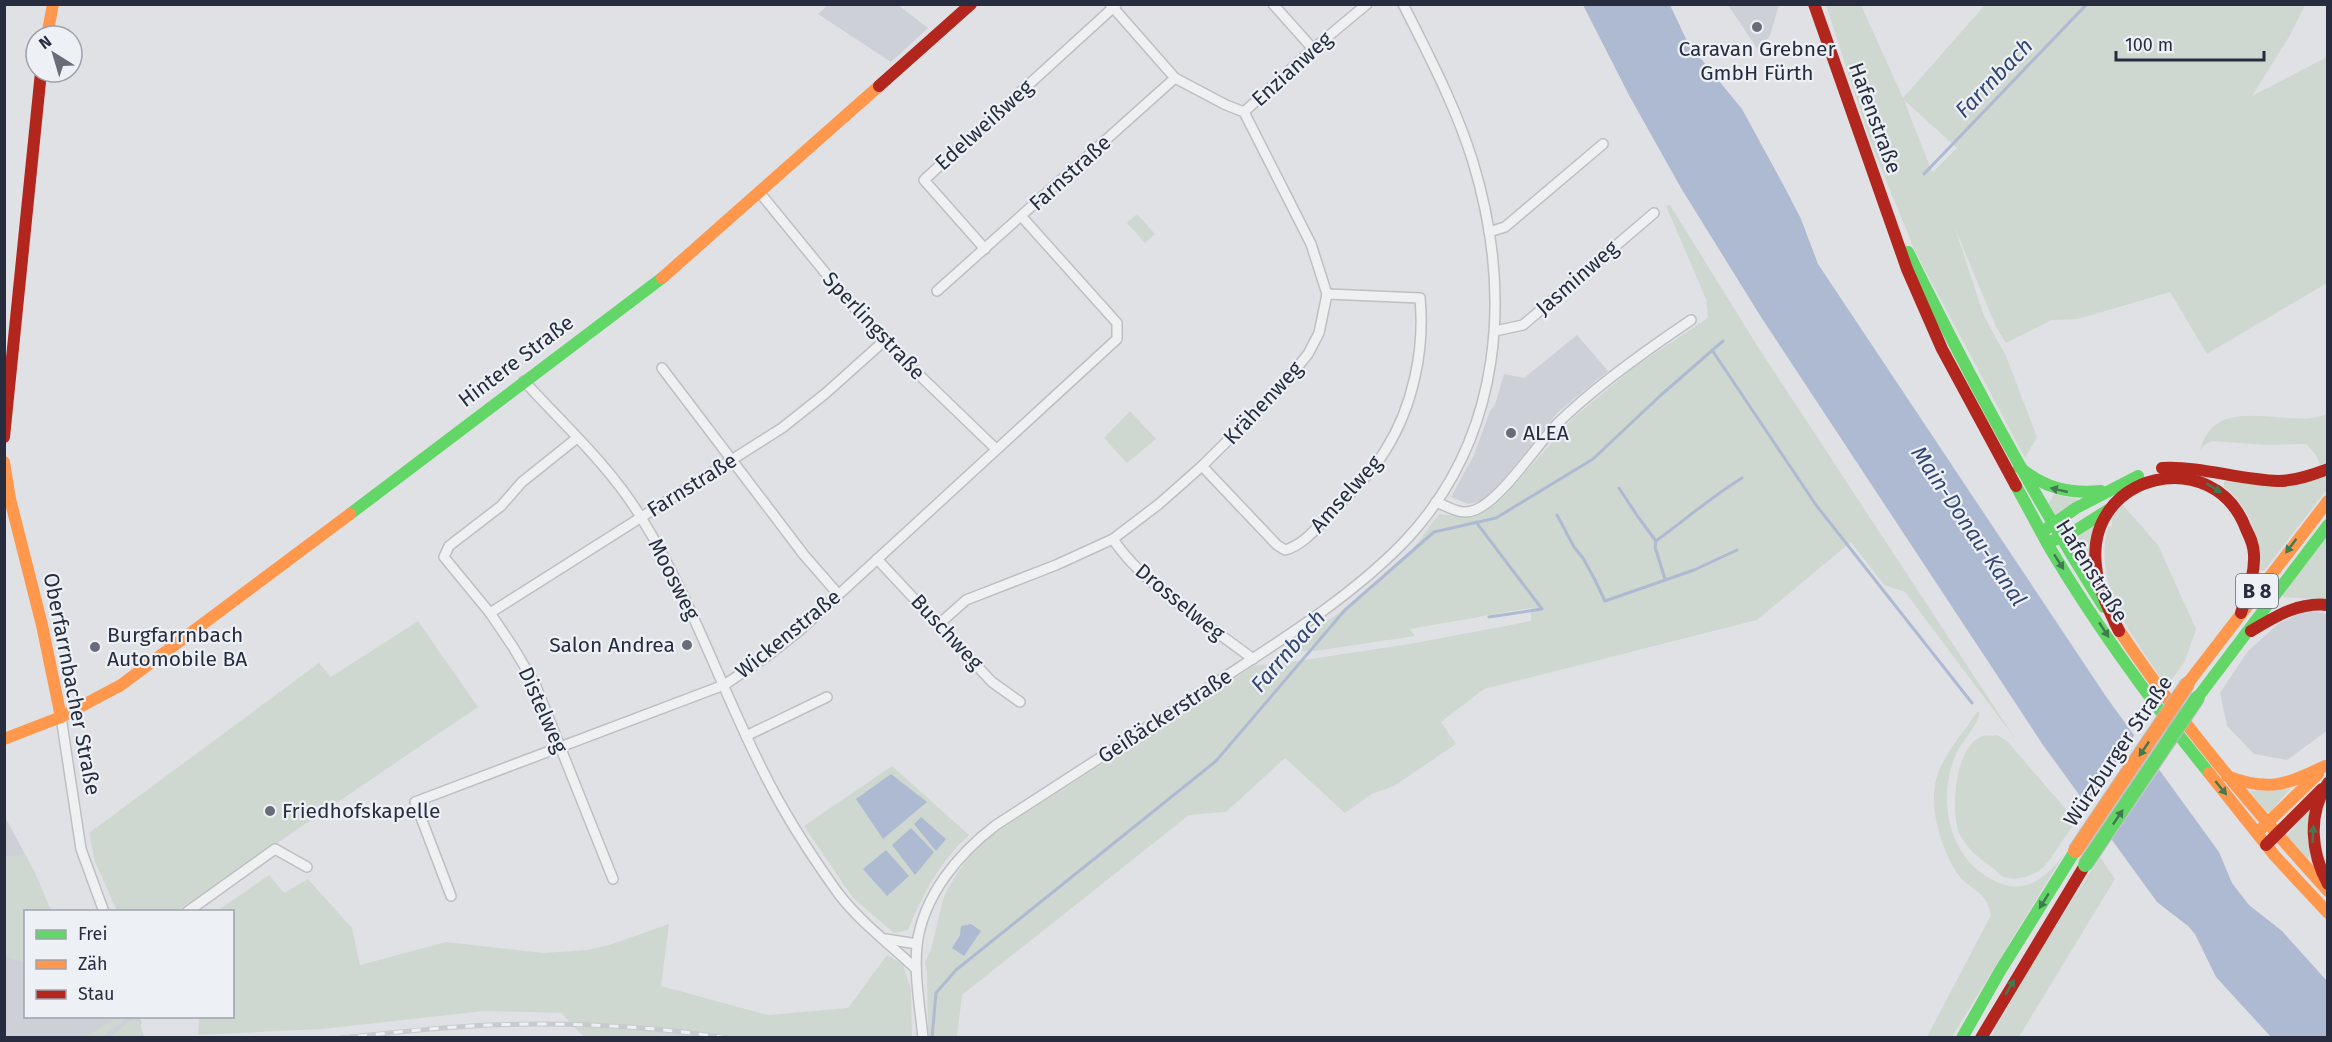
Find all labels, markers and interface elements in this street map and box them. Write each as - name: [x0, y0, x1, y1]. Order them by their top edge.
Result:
- marker: Caravan Grebner GmbH Fürth: [1750, 20, 1764, 34]
- north arrow: [24, 24, 84, 84]
- scale bar: [2116, 24, 2264, 62]
- street label: Enzianweg: [1246, 26, 1338, 112]
- text: N: [35, 32, 55, 53]
- water label: Farrnbach: [1949, 33, 2039, 123]
- text: 100 m: [2125, 34, 2173, 56]
- place label: Caravan Grebner GmbH Fürth: [1678, 36, 1836, 86]
- street label: Hafenstraße: [1843, 59, 1907, 177]
- street label: Edelweißweg: [930, 74, 1039, 176]
- street label: Farnstraße: [1024, 130, 1116, 216]
- street label: Jasminweg: [1530, 235, 1624, 321]
- street label: Sperlingstraße: [817, 266, 931, 386]
- street label: Hintere Straße: [453, 309, 579, 413]
- street label: Krähenweg: [1218, 356, 1308, 450]
- place label: ALEA: [1523, 420, 1569, 446]
- marker: ALEA: [1504, 426, 1518, 440]
- water label: Main-Donau-Kanal: [1905, 441, 2033, 611]
- street label: Farnstraße: [642, 447, 742, 523]
- street label: Amselweg: [1305, 450, 1387, 538]
- one-way arrow: [2206, 483, 2223, 493]
- one-way arrow: [2050, 485, 2068, 495]
- street label: Hafenstraße: [2050, 515, 2134, 627]
- street label: Moosweg: [642, 534, 706, 624]
- one-way arrow: [2285, 538, 2297, 554]
- one-way arrow: [2053, 554, 2064, 570]
- street label: Drosselweg: [1130, 558, 1230, 646]
- street label: Oberfarrnbacher Straße: [38, 571, 106, 797]
- road number: B 8: [2236, 574, 2278, 608]
- street label: Wickenstraße: [730, 584, 846, 684]
- street label: Buschweg: [905, 589, 989, 675]
- water label: Farrnbach: [1245, 604, 1331, 698]
- place label: Burgfarrnbach Automobile BA: [107, 622, 247, 672]
- one-way arrow: [2098, 622, 2109, 638]
- place label: Salon Andrea: [549, 632, 675, 658]
- marker: Salon Andrea: [680, 638, 694, 652]
- marker: Burgfarrnbach Automobile BA: [88, 640, 102, 654]
- street label: Distelweg: [513, 663, 574, 757]
- street label: Geißäckerstraße: [1093, 663, 1237, 769]
- street label: Würzburger Straße: [2058, 671, 2178, 831]
- one-way arrow: [2139, 741, 2150, 757]
- one-way arrow: [2214, 780, 2227, 796]
- place label: Friedhofskapelle: [282, 798, 440, 824]
- marker: Friedhofskapelle: [263, 804, 277, 818]
- one-way arrow: [2112, 809, 2123, 825]
- one-way arrow: [2309, 824, 2318, 843]
- one-way arrow: [2039, 893, 2050, 909]
- legend: [24, 910, 234, 1018]
- text: Frei: [78, 923, 108, 945]
- text: Zäh: [78, 953, 107, 975]
- one-way arrow: [2005, 979, 2016, 995]
- text: Stau: [78, 983, 114, 1005]

